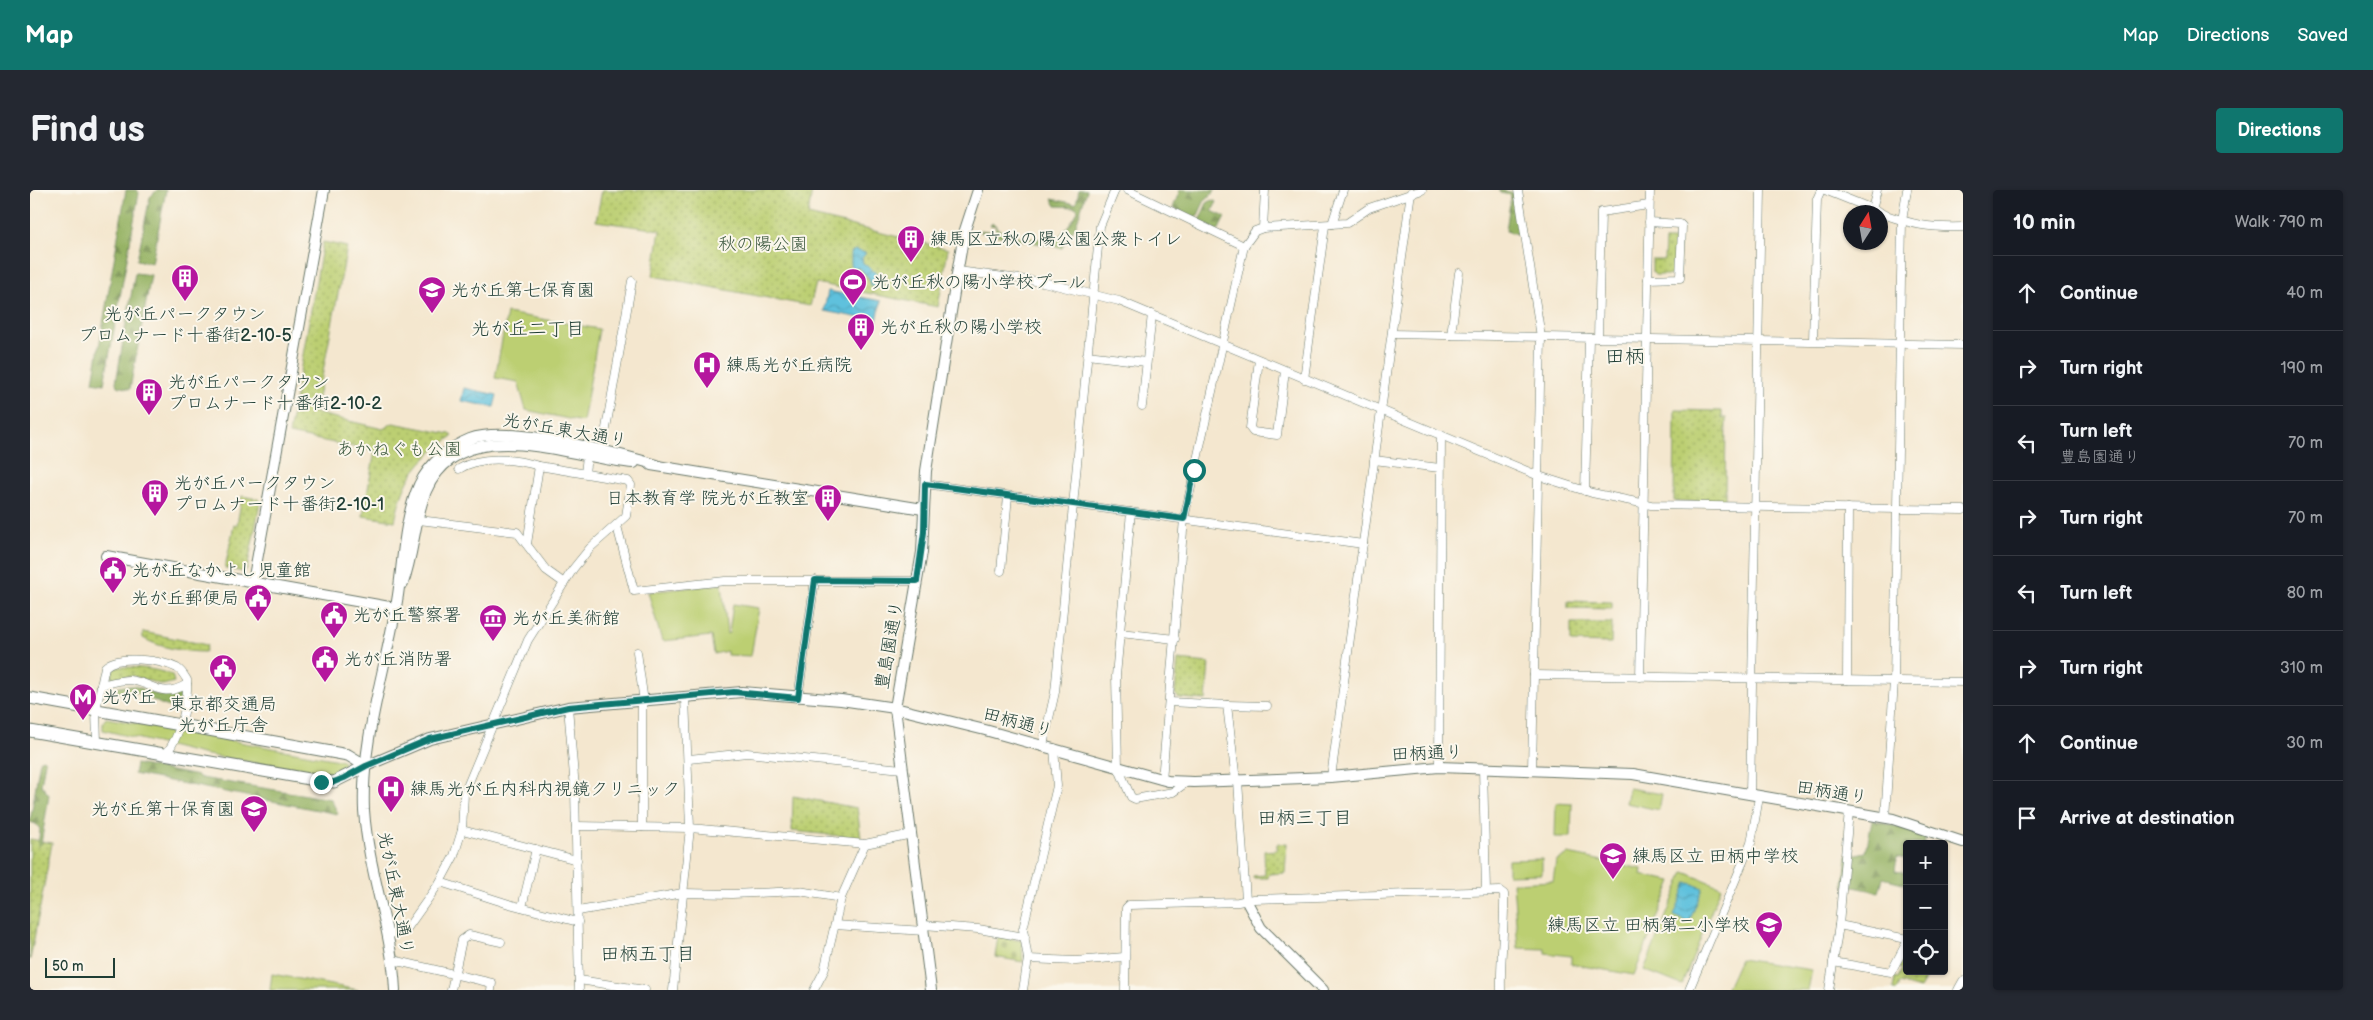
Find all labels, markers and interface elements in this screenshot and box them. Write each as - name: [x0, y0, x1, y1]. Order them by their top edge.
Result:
- text: Map: [25, 21, 73, 50]
- text: Map: [2123, 25, 2159, 46]
- text: Directions: [2187, 25, 2269, 46]
- text: Saved: [2297, 25, 2348, 46]
- button: Directions: [2216, 108, 2343, 153]
- text: Find us: [30, 109, 145, 152]
- north arrow: [1843, 205, 1888, 250]
- text: 10 min: [2013, 210, 2075, 235]
- text: Walk · 790 m: [2235, 213, 2323, 232]
- building icon: 練馬区立秋の陽公園公衆トイレ: [896, 224, 926, 263]
- place label: 練馬区立秋の陽公園公衆トイレ: [930, 229, 1182, 250]
- park label: 秋の陽公園: [718, 234, 808, 255]
- building icon: 光が丘パークタウン プロムナード十番街2-10-5: [170, 263, 200, 302]
- sports icon: 光が丘秋の陽小学校プール: [838, 267, 868, 306]
- place label: 光が丘秋の陽小学校プール: [872, 272, 1086, 293]
- school or university icon: 光が丘第七保育園: [417, 275, 447, 314]
- icon: ahead: [2013, 279, 2041, 307]
- place label: 光が丘第七保育園: [451, 280, 595, 301]
- text: Continue: [2060, 282, 2138, 305]
- text: 40 m: [2286, 284, 2323, 303]
- place label: 光が丘パークタウン プロムナード十番街2-10-5: [78, 304, 292, 346]
- building icon: 光が丘秋の陽小学校: [846, 312, 876, 351]
- place label: 光が丘秋の陽小学校: [880, 317, 1042, 338]
- district label: 光が丘二丁目: [471, 318, 585, 341]
- district label: 田柄: [1605, 345, 1645, 369]
- hospital icon: 練馬光が丘病院: [692, 350, 722, 389]
- icon: right: [2013, 354, 2041, 382]
- place label: 練馬光が丘病院: [726, 355, 852, 376]
- text: Turn right: [2060, 357, 2143, 380]
- text: 190 m: [2281, 359, 2323, 378]
- place label: 光が丘パークタウン プロムナード十番街2-10-2: [168, 372, 382, 414]
- building icon: 光が丘パークタウン プロムナード十番街2-10-2: [134, 377, 164, 416]
- street label: 光が丘東大通り: [501, 409, 629, 452]
- text: Turn left: [2060, 420, 2132, 443]
- icon: left: [2013, 429, 2041, 457]
- text: 70 m: [2288, 434, 2323, 453]
- park label: あかねぐも公園: [336, 439, 462, 460]
- text: 豊島園通り: [2060, 448, 2140, 467]
- route start: [1183, 459, 1206, 482]
- place label: 光が丘パークタウン プロムナード十番街2-10-1: [174, 473, 384, 515]
- building icon: 光が丘パークタウン プロムナード十番街2-10-1: [140, 478, 170, 517]
- building icon: 日本教育学 院光が丘教室: [813, 483, 843, 522]
- place label: 日本教育学 院光が丘教室: [606, 488, 809, 509]
- icon: right: [2013, 504, 2041, 532]
- text: Turn right: [2060, 507, 2143, 530]
- text: 70 m: [2288, 509, 2323, 528]
- public building icon: 光が丘なかよし児童館: [98, 555, 128, 594]
- place label: 光が丘なかよし児童館: [132, 560, 311, 581]
- icon: left: [2013, 579, 2041, 607]
- text: Turn left: [2060, 582, 2132, 605]
- public building icon: 光が丘郵便局: [243, 583, 273, 622]
- text: 80 m: [2287, 584, 2323, 603]
- place label: 光が丘郵便局: [131, 588, 239, 609]
- street label: 豊島園通り: [871, 599, 908, 691]
- public building icon: 光が丘警察署: [319, 600, 349, 639]
- museum icon: 光が丘美術館: [478, 603, 508, 642]
- place label: 光が丘警察署: [353, 605, 461, 626]
- place label: 光が丘美術館: [512, 608, 620, 629]
- public building icon: 光が丘消防署: [310, 644, 340, 683]
- place label: 光が丘消防署: [344, 649, 452, 670]
- public building icon: 東京都交通局 光が丘庁舎: [208, 653, 238, 692]
- icon: right: [2013, 654, 2041, 682]
- text: Turn right: [2060, 657, 2143, 680]
- text: 310 m: [2280, 659, 2323, 678]
- metro station icon: 光が丘: [68, 682, 98, 721]
- place label: 光が丘: [102, 687, 156, 708]
- place label: 東京都交通局 光が丘庁舎: [169, 694, 277, 736]
- street label: 田柄通り: [980, 703, 1055, 742]
- icon: ahead: [2013, 729, 2041, 757]
- text: Continue: [2060, 732, 2138, 755]
- text: 30 m: [2286, 734, 2323, 753]
- street label: 田柄通り: [1391, 742, 1463, 765]
- route end: [310, 771, 333, 794]
- hospital icon: 練馬光が丘内科内視鏡クリニック: [376, 774, 406, 813]
- street label: 田柄通り: [1795, 776, 1869, 808]
- place label: 練馬光が丘内科内視鏡クリニック: [410, 779, 680, 800]
- school or university icon: 光が丘第十保育園: [239, 794, 269, 833]
- place label: 光が丘第十保育園: [91, 799, 235, 820]
- icon: arrive: [2013, 804, 2041, 832]
- district label: 田柄三丁目: [1257, 807, 1353, 830]
- text: Arrive at destination: [2060, 807, 2235, 830]
- street label: 光が丘東大通り: [373, 829, 418, 957]
- map controls: [1903, 840, 1948, 975]
- button: +: [1903, 840, 1948, 885]
- school or university icon: 練馬区立 田柄中学校: [1598, 841, 1628, 880]
- place label: 練馬区立 田柄中学校: [1632, 846, 1799, 867]
- button: −: [1903, 885, 1948, 930]
- school or university icon: 練馬区立 田柄第二小学校: [1754, 910, 1784, 949]
- place label: 練馬区立 田柄第二小学校: [1547, 915, 1750, 936]
- button: locate: [1903, 930, 1948, 975]
- district label: 田柄五丁目: [600, 943, 696, 966]
- scale bar: [45, 955, 115, 978]
- text: 50 m: [52, 958, 84, 975]

